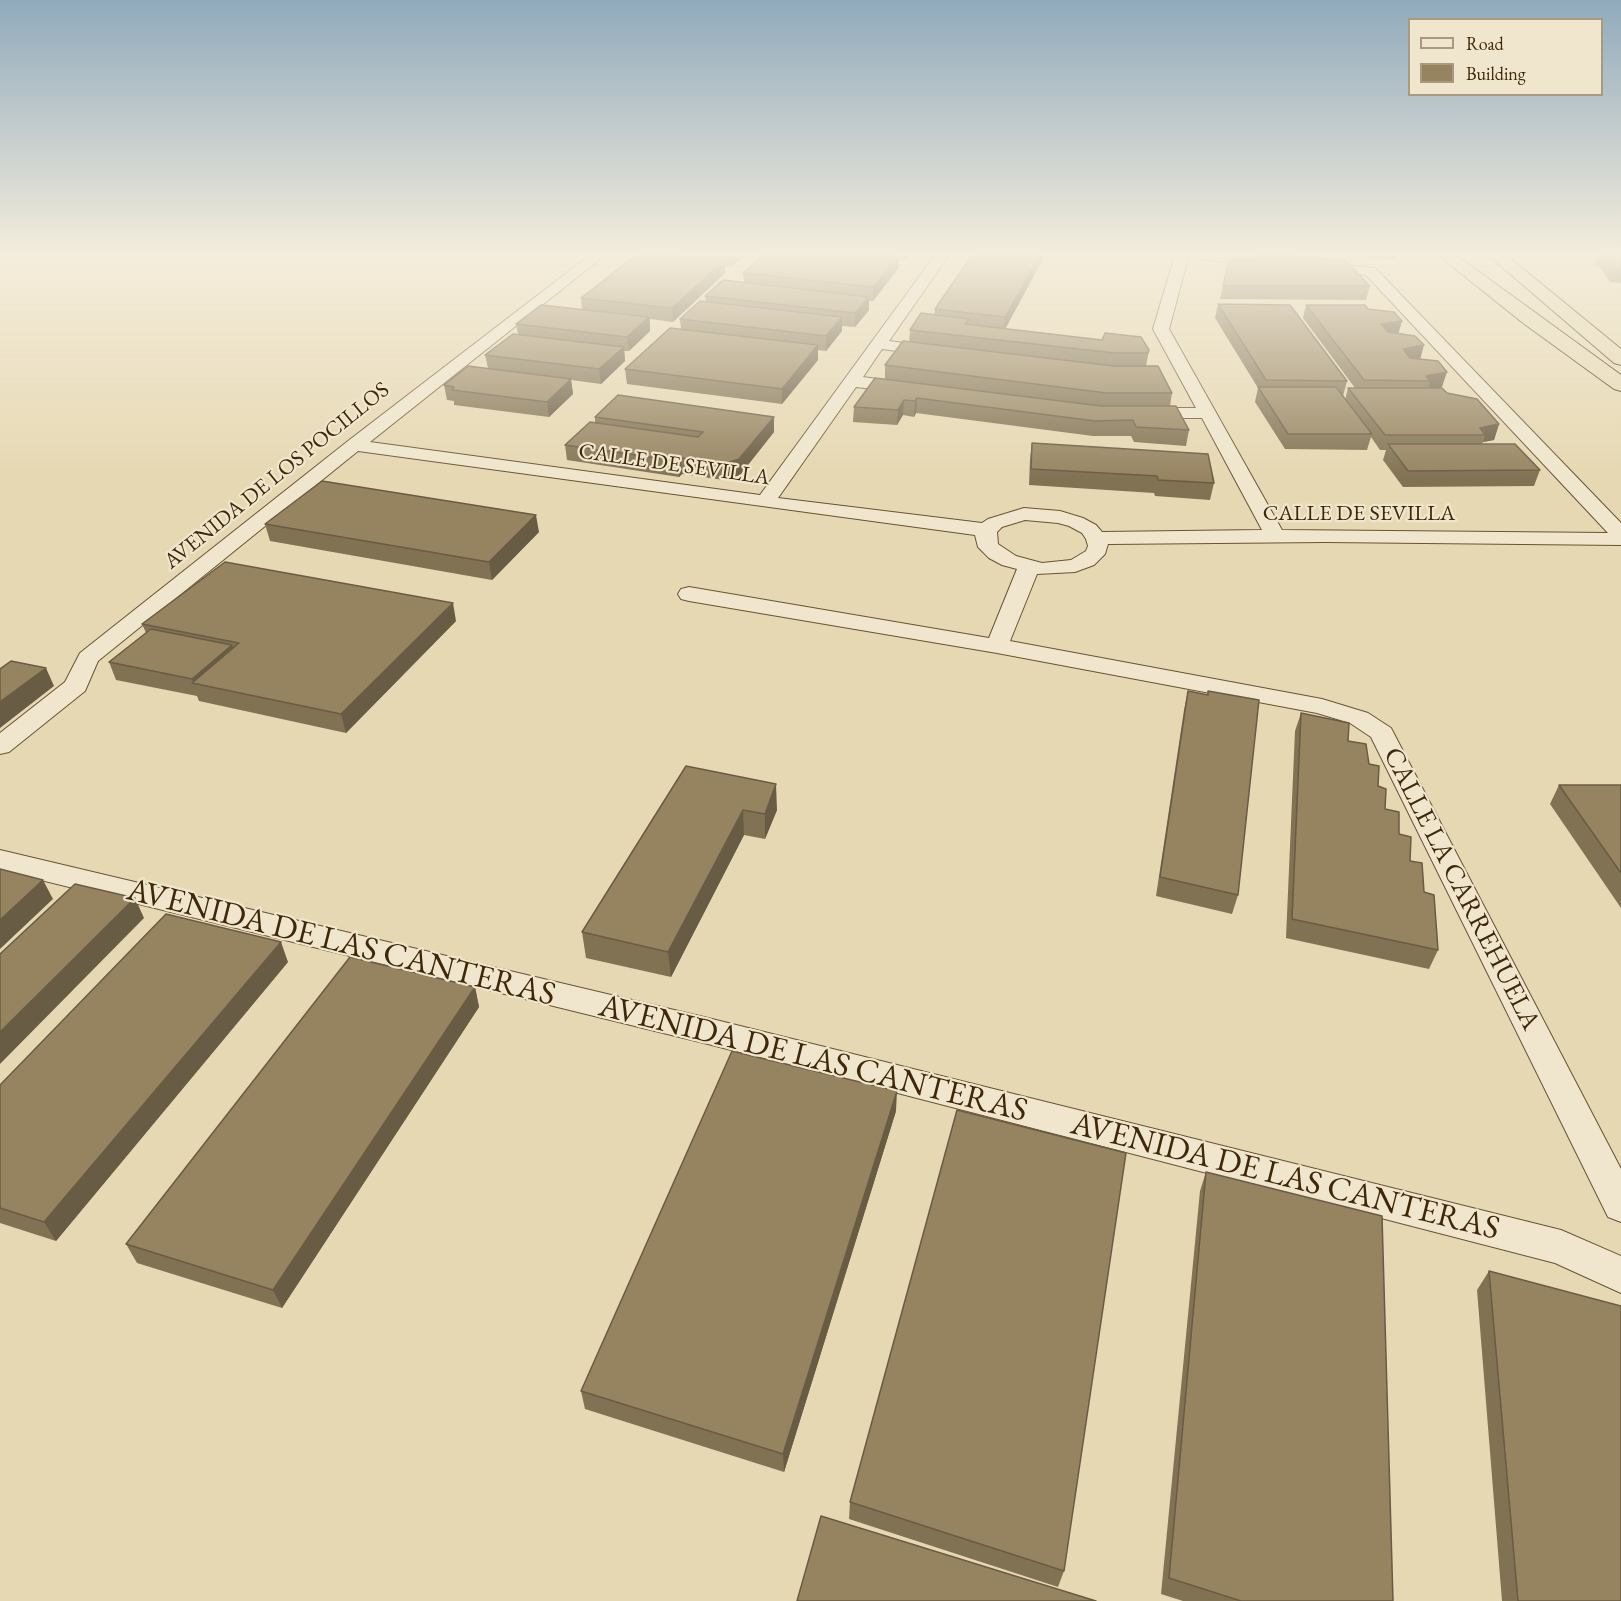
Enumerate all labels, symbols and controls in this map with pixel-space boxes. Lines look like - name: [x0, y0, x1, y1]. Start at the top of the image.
- legend: [1408, 18, 1603, 96]
- text: Road: [1466, 32, 1504, 55]
- text: Building: [1466, 62, 1526, 85]
- street label: AVENIDA DE LOS POCILLOS: [159, 377, 395, 575]
- street label: CALLE DE SEVILLA: [577, 439, 771, 491]
- street label: CALLE DE SEVILLA: [1263, 501, 1455, 527]
- street label: CALLE LA CARREHUELA: [1376, 742, 1546, 1036]
- street label: AVENIDA DE LAS CANTERAS: [123, 871, 559, 1015]
- street label: AVENIDA DE LAS CANTERAS: [595, 987, 1031, 1131]
- street label: AVENIDA DE LAS CANTERAS: [1067, 1105, 1503, 1249]

